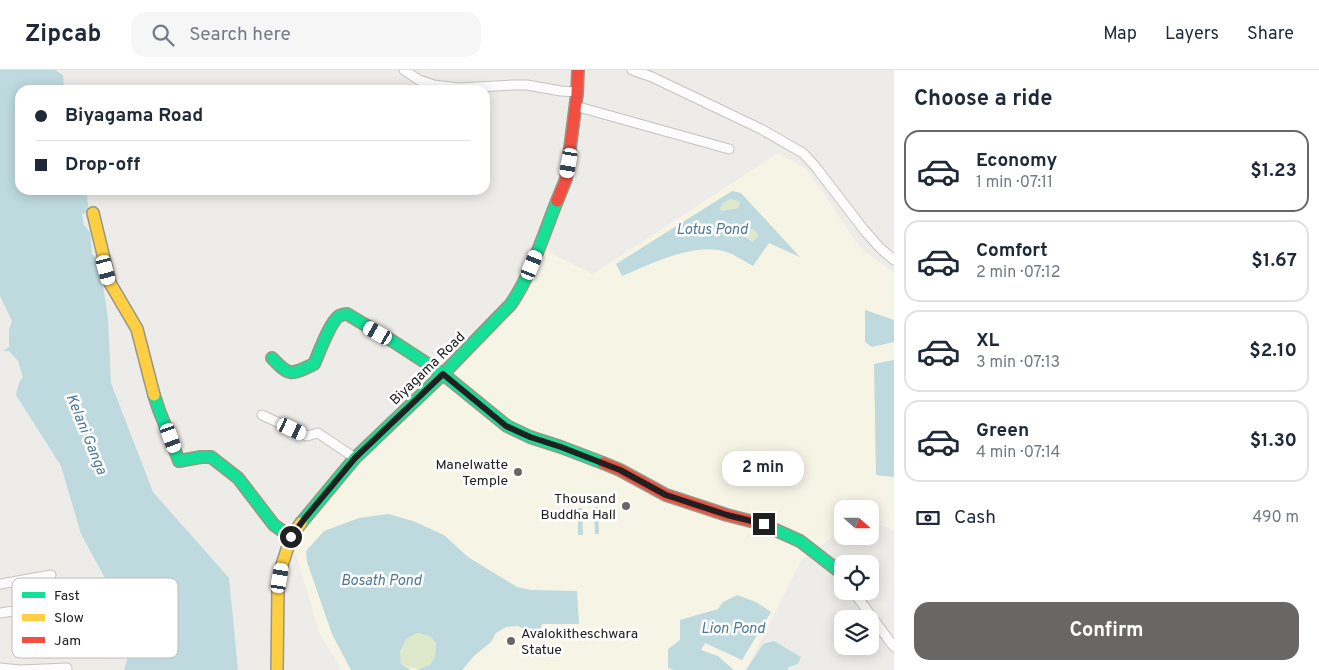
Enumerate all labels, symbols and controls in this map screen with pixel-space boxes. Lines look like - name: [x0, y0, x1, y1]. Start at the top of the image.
- search box: [131, 12, 481, 57]
- text: Zipcab: [25, 20, 101, 50]
- icon: search: [149, 21, 177, 49]
- text: Search here: [189, 23, 291, 47]
- text: Map: [1103, 23, 1137, 46]
- text: Layers: [1165, 23, 1219, 46]
- text: Share: [1247, 23, 1294, 46]
- text: Choose a ride: [914, 86, 1052, 113]
- text: Biyagama Road: [65, 104, 203, 128]
- car: [559, 147, 578, 179]
- icon: car: [916, 149, 961, 194]
- text: Economy: [976, 149, 1057, 173]
- text: Drop-off: [65, 153, 140, 177]
- text: $1.23: [1250, 159, 1297, 183]
- text: 1 min · 07:11: [976, 173, 1053, 193]
- water label: Lotus Pond: [676, 221, 749, 240]
- icon: car: [916, 239, 961, 284]
- text: Comfort: [976, 239, 1048, 263]
- car: [519, 248, 544, 282]
- text: $1.67: [1251, 249, 1297, 273]
- car: [94, 254, 117, 286]
- text: 2 min · 07:12: [976, 263, 1061, 283]
- car: [361, 319, 394, 347]
- street label: Biyagama Road: [387, 329, 469, 409]
- icon: car: [916, 329, 961, 374]
- text: XL: [976, 329, 999, 353]
- text: $2.10: [1249, 339, 1297, 363]
- text: 3 min · 07:13: [976, 353, 1060, 373]
- water label: Kelani Ganga: [61, 391, 111, 478]
- car: [275, 416, 308, 442]
- icon: car: [916, 419, 961, 464]
- text: Green: [976, 419, 1029, 443]
- car: [158, 421, 183, 455]
- text: $1.30: [1250, 429, 1297, 453]
- text: 4 min · 07:14: [976, 443, 1061, 463]
- callout: 2 min: [723, 452, 805, 486]
- place label: Manelwatte Temple: [436, 457, 508, 490]
- text: 2 min: [742, 458, 784, 478]
- marker: Manelwatte Temple: [512, 466, 524, 478]
- place label: Thousand Buddha Hall: [541, 491, 616, 524]
- marker: Thousand Buddha Hall: [620, 500, 632, 512]
- north arrow: [834, 500, 879, 545]
- map controls: [834, 500, 879, 655]
- icon: cash: [914, 504, 942, 532]
- text: Cash: [954, 506, 996, 530]
- text: 490 m: [1252, 508, 1299, 528]
- route end: [753, 513, 775, 535]
- route start: [280, 526, 302, 548]
- button: locate: [834, 555, 879, 600]
- car: [270, 562, 289, 594]
- water label: Bosath Pond: [341, 572, 422, 591]
- legend: [12, 578, 178, 658]
- text: Fast: [54, 588, 80, 605]
- button: Confirm: [914, 602, 1299, 660]
- text: Slow: [54, 610, 84, 627]
- button: layers: [834, 610, 879, 655]
- water label: Lion Pond: [701, 620, 766, 639]
- place label: Avalokitheschwara Statue: [521, 626, 638, 659]
- text: Jam: [54, 633, 81, 650]
- marker: Avalokitheschwara Statue: [505, 635, 517, 647]

